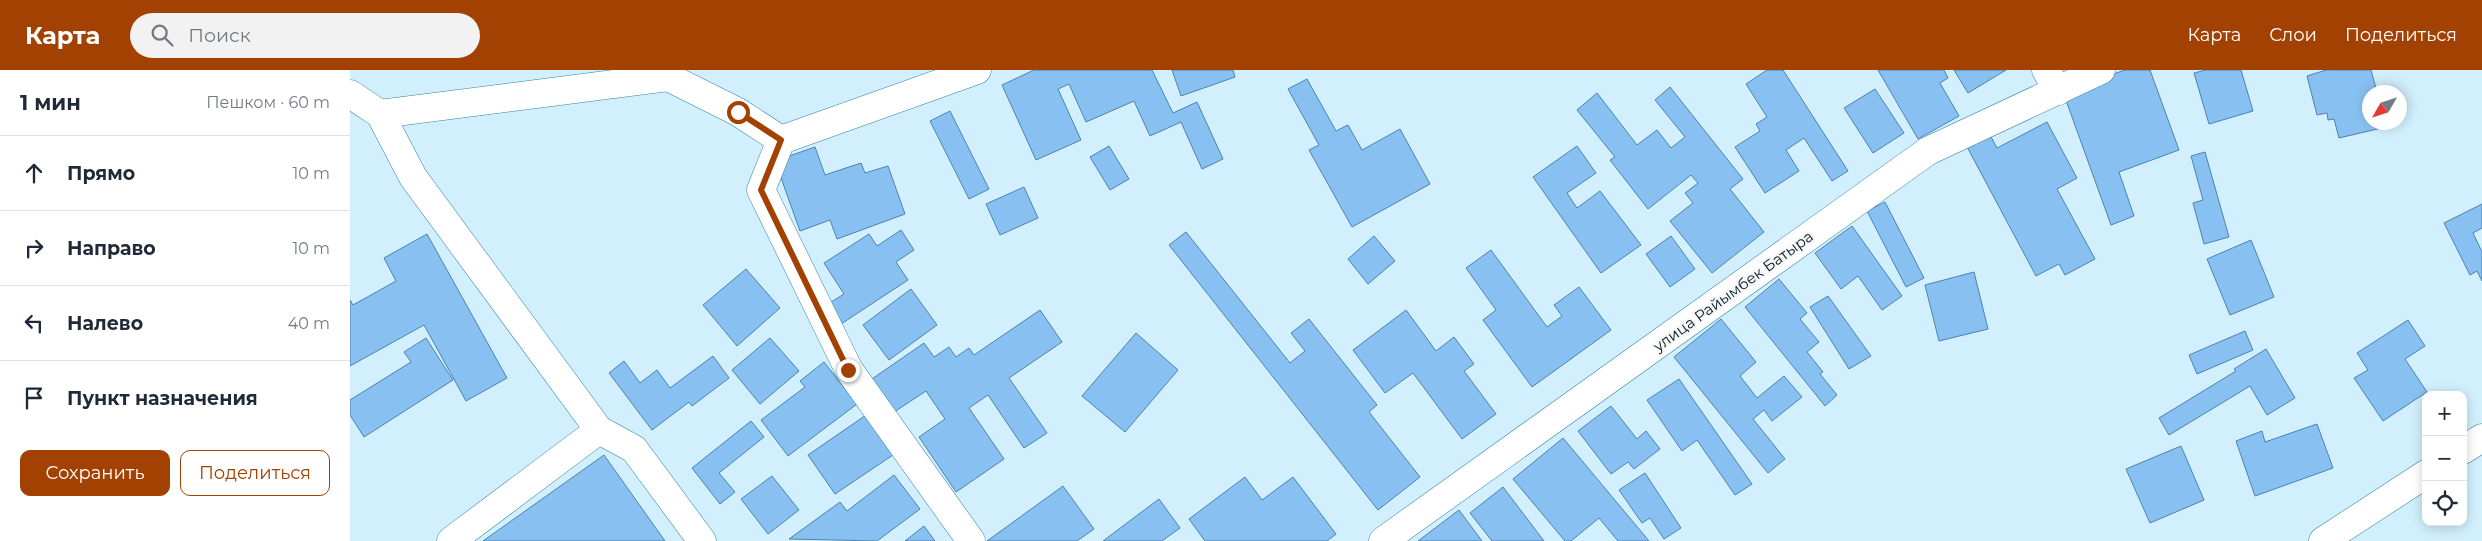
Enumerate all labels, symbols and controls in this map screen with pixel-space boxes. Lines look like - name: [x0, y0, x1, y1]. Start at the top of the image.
- search box: [130, 13, 480, 58]
- text: Карта: [25, 21, 100, 50]
- icon: search: [148, 21, 176, 49]
- text: Поиск: [188, 24, 251, 47]
- text: Карта: [2187, 24, 2241, 46]
- text: Слои: [2269, 24, 2317, 46]
- text: Поделиться: [2345, 24, 2457, 46]
- north arrow: [2362, 85, 2407, 130]
- text: 1 мин: [20, 90, 81, 115]
- text: Пешком · 60 m: [206, 93, 330, 112]
- route start: [727, 101, 750, 124]
- icon: ahead: [20, 159, 48, 187]
- text: Прямо: [67, 162, 135, 185]
- text: 10 m: [292, 164, 330, 183]
- street label: улица Райымбек Батыра: [1648, 227, 1817, 356]
- icon: right: [20, 234, 48, 262]
- text: Направо: [67, 237, 156, 260]
- text: 10 m: [292, 239, 330, 258]
- icon: left: [20, 309, 48, 337]
- text: Налево: [67, 312, 143, 335]
- text: 40 m: [288, 314, 330, 333]
- route end: [837, 359, 860, 382]
- icon: arrive: [20, 384, 48, 412]
- text: Пункт назначения: [67, 387, 258, 410]
- map controls: [2422, 391, 2467, 526]
- button: +: [2422, 391, 2467, 436]
- button: −: [2422, 436, 2467, 481]
- button: Сохранить: [20, 450, 170, 496]
- button: Поделиться: [180, 450, 330, 496]
- button: locate: [2422, 481, 2467, 526]

